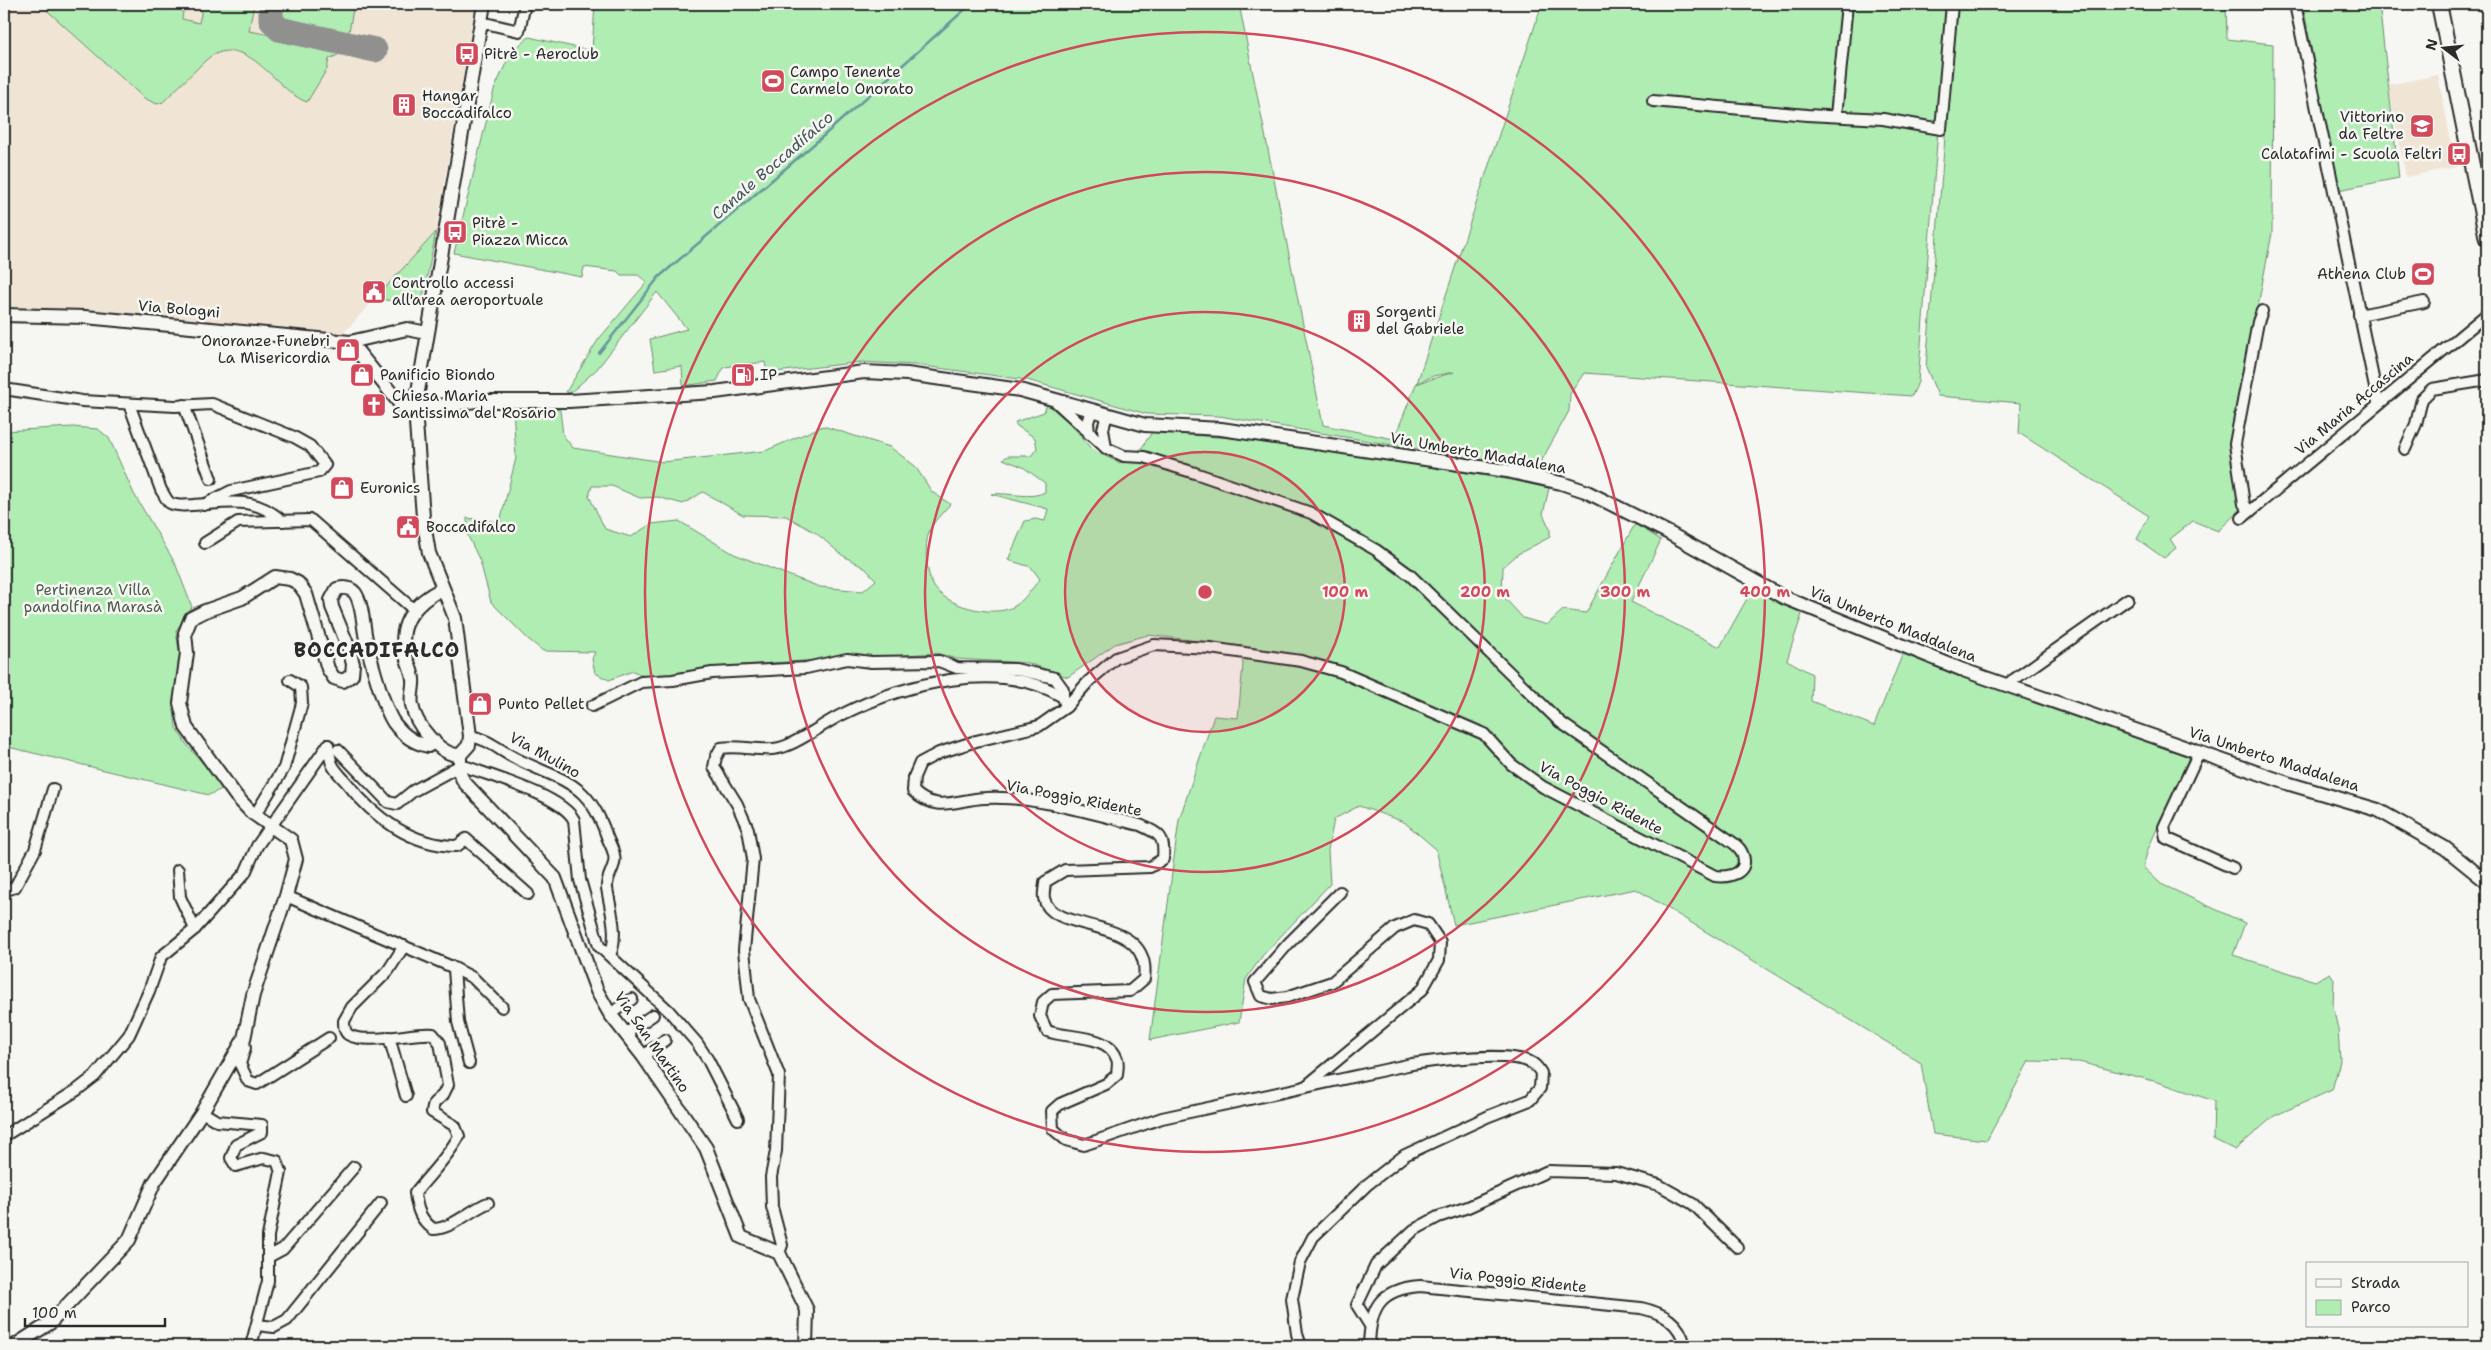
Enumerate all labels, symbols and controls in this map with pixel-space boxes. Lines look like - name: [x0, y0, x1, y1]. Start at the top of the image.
- north arrow: [2418, 22, 2468, 72]
- text: N: [2421, 37, 2442, 52]
- bus stop icon: Pitrè - Aeroclub: [454, 41, 480, 67]
- place label: Pitrè - Aeroclub: [484, 44, 599, 64]
- place label: Campo Tenente Carmelo Onorato: [790, 62, 914, 99]
- sports icon: Campo Tenente Carmelo Onorato: [760, 68, 786, 94]
- place label: Hangar Boccadifalco: [422, 86, 512, 123]
- building icon: Hangar Boccadifalco: [391, 92, 417, 118]
- water label: Canale Boccadifalco: [707, 106, 838, 224]
- place label: Vittorino da Feltre: [2339, 107, 2404, 144]
- school or university icon: Vittorino da Feltre: [2409, 113, 2435, 139]
- bus stop icon: Calatafimi - Scuola Feltri: [2446, 141, 2472, 167]
- place label: Calatafimi - Scuola Feltri: [2261, 144, 2442, 164]
- place label: Pitrè - Piazza Micca: [472, 213, 568, 250]
- bus stop icon: Pitrè - Piazza Micca: [442, 219, 468, 245]
- sports icon: Athena Club: [2410, 261, 2436, 287]
- place label: Athena Club: [2317, 264, 2406, 284]
- place label: Controllo accessi all'area aeroportuale: [392, 273, 544, 310]
- public building icon: Controllo accessi all'area aeroportuale: [361, 279, 387, 305]
- street label: Via Bologni: [137, 295, 221, 323]
- place label: Sorgenti del Gabriele: [1376, 302, 1465, 339]
- building icon: Sorgenti del Gabriele: [1346, 308, 1372, 334]
- place label: Onoranze Funebri La Misericordia: [201, 331, 331, 368]
- shop icon: Onoranze Funebri La Misericordia: [335, 337, 361, 363]
- street label: Via Maria Accascina: [2291, 348, 2418, 459]
- shop icon: Panificio Biondo: [349, 362, 375, 388]
- fuel station icon: IP: [730, 362, 756, 388]
- place label: Panificio Biondo: [380, 365, 495, 385]
- place label: IP: [760, 365, 777, 385]
- place label: Chiesa Maria Santissima del Rosario: [392, 386, 556, 423]
- church icon: Chiesa Maria Santissima del Rosario: [361, 392, 387, 418]
- street label: Via Umberto Maddalena: [1388, 428, 1568, 478]
- shop icon: Euronics: [329, 475, 355, 501]
- place label: Euronics: [360, 478, 421, 498]
- public building icon: Boccadifalco: [395, 514, 421, 540]
- place label: Boccadifalco: [426, 517, 516, 537]
- park label: Pertinenza Villa pandolfina Marasà: [24, 580, 163, 617]
- street label: Via Umberto Maddalena: [1807, 581, 1980, 667]
- text: 100 m: [1322, 582, 1368, 602]
- text: 200 m: [1460, 582, 1510, 602]
- text: 300 m: [1600, 582, 1650, 602]
- text: 400 m: [1740, 582, 1790, 602]
- centre of rings: [1196, 583, 1214, 601]
- district label: BOCCADIFALCO: [294, 637, 460, 663]
- shop icon: Punto Pellet: [467, 691, 493, 717]
- place label: Punto Pellet: [498, 694, 585, 714]
- street label: Via Umberto Maddalena: [2186, 722, 2363, 796]
- street label: Via Mulino: [506, 727, 584, 783]
- street label: Via Poggio Ridente: [1535, 757, 1667, 839]
- street label: Via Poggio Ridente: [1004, 775, 1144, 821]
- street label: Via San Martino: [610, 988, 694, 1096]
- legend: [2306, 1262, 2468, 1328]
- street label: Via Poggio Ridente: [1448, 1263, 1588, 1297]
- text: Strada: [2351, 1273, 2400, 1293]
- scale bar: [25, 1295, 165, 1327]
- text: Parco: [2351, 1297, 2391, 1317]
- text: 100 m: [32, 1303, 77, 1323]

